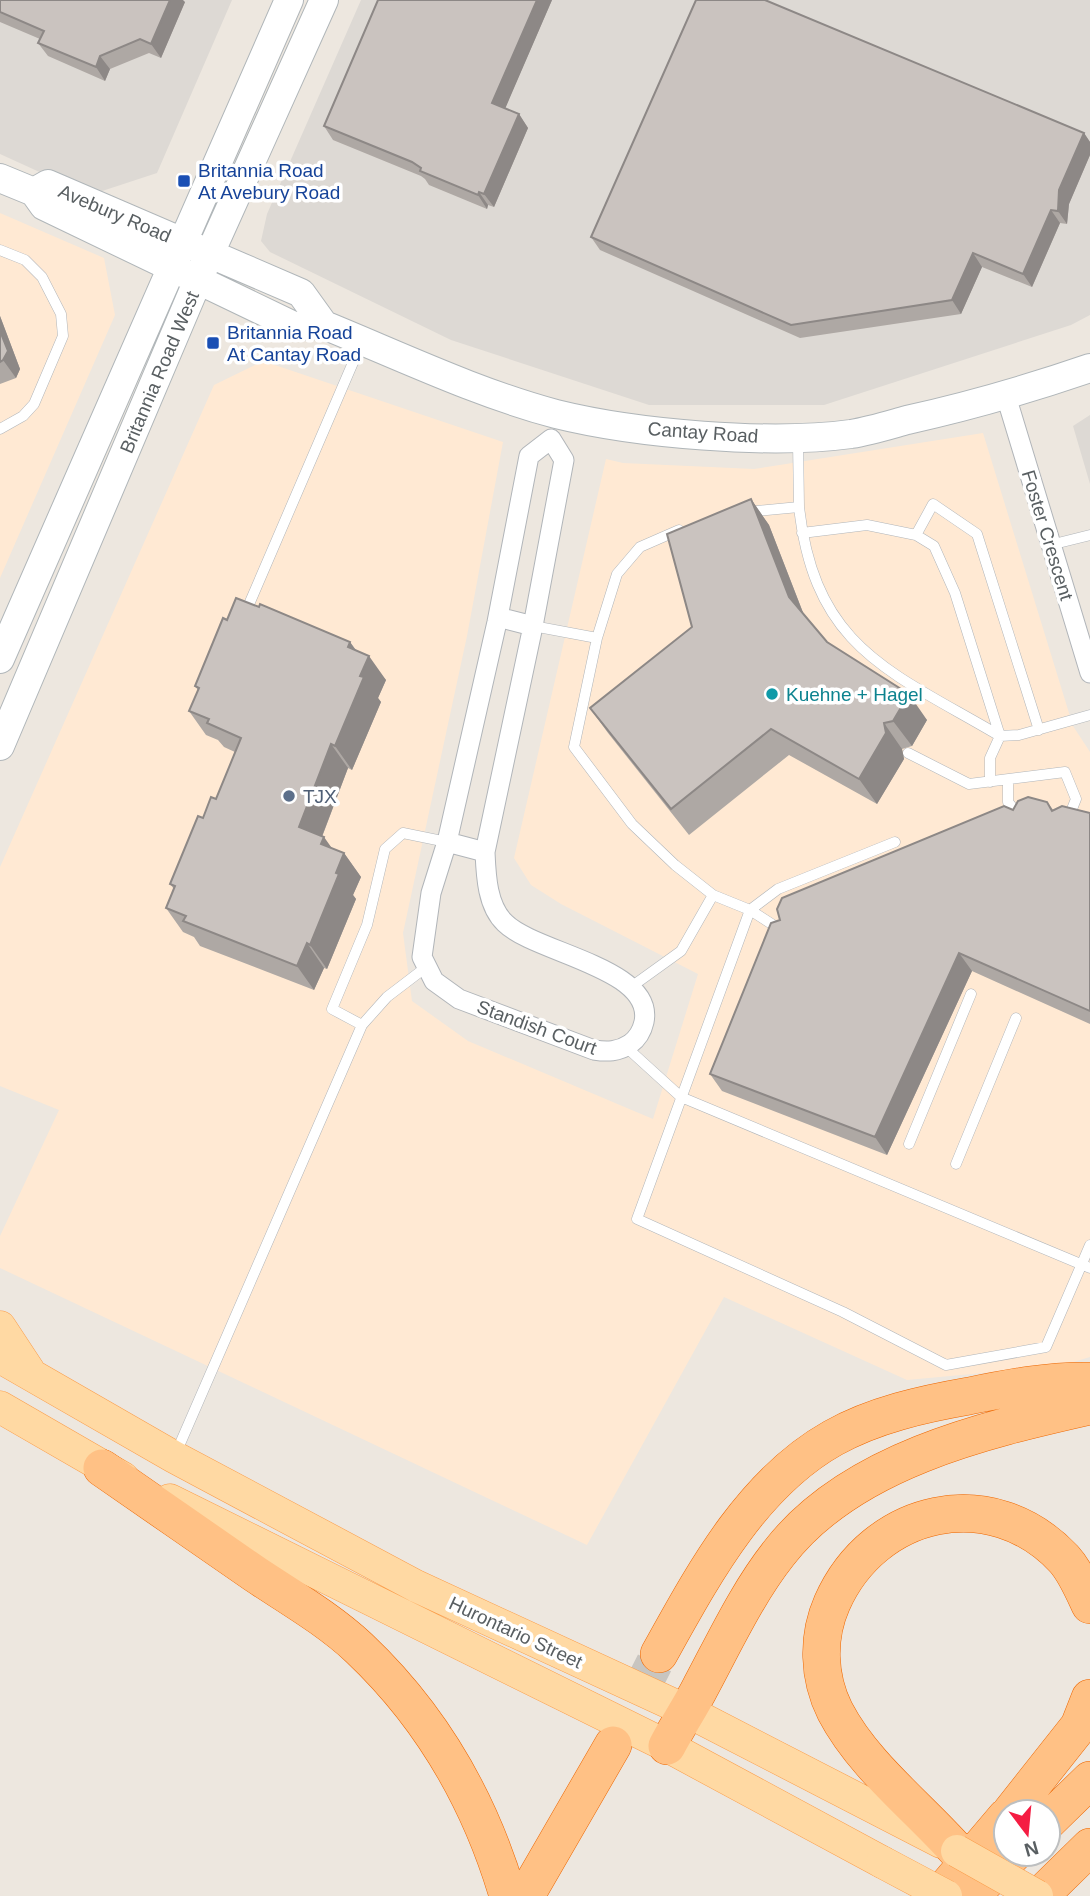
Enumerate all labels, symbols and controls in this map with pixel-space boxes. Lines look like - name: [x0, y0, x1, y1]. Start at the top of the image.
- place label: Britannia Road At Avebury Road: [198, 160, 340, 203]
- marker: Britannia Road At Avebury Road: [176, 173, 192, 189]
- street label: Avebury Road: [55, 180, 174, 247]
- street label: Britannia Road West: [116, 287, 203, 456]
- place label: Britannia Road At Cantay Road: [227, 322, 361, 365]
- marker: Britannia Road At Cantay Road: [205, 335, 221, 351]
- street label: Cantay Road: [647, 418, 759, 447]
- street label: Foster Crescent: [1018, 467, 1078, 604]
- place label: Kuehne + Hagel: [786, 684, 923, 705]
- marker: Kuehne + Hagel: [764, 686, 780, 702]
- place label: TJX: [303, 786, 337, 807]
- marker: TJX: [281, 788, 297, 804]
- street label: Standish Court: [474, 996, 600, 1059]
- street label: Hurontario Street: [446, 1592, 586, 1673]
- north arrow: [992, 1798, 1062, 1868]
- text: N: [1022, 1837, 1041, 1861]

